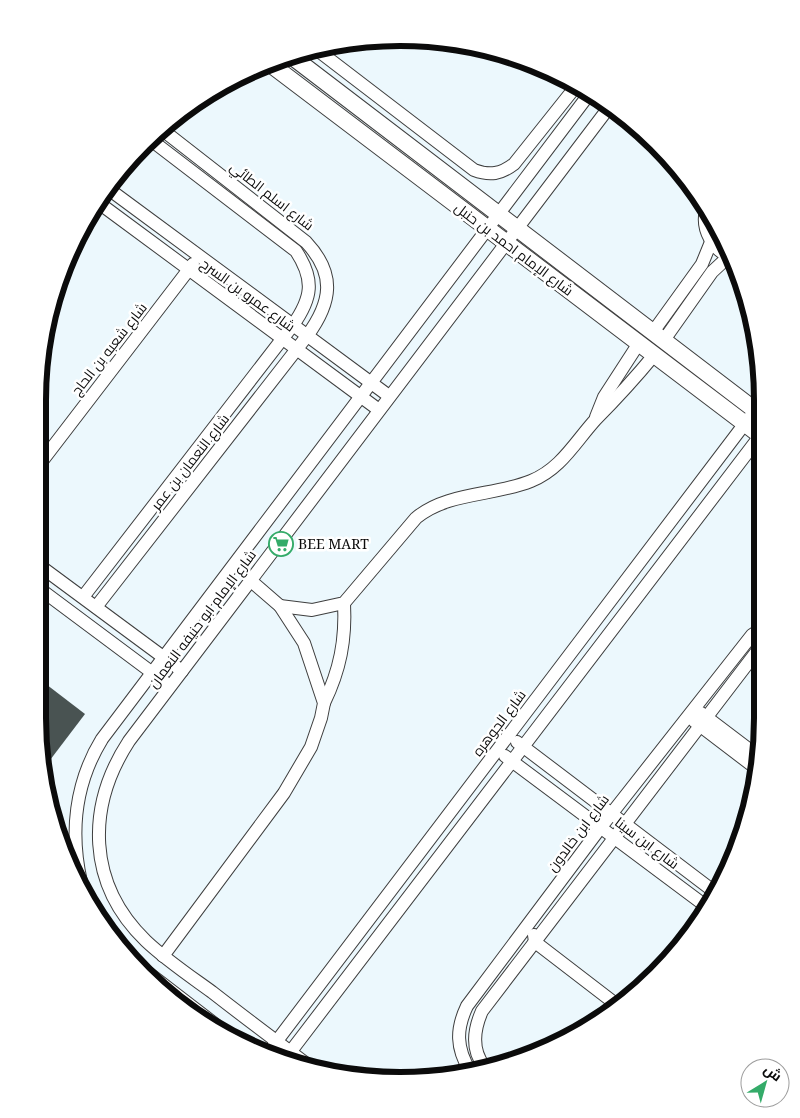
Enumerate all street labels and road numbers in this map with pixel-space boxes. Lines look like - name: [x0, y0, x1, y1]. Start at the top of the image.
- street label: شارع اسلم الطائي: [225, 157, 318, 237]
- street label: شارع الإمام احمد بن حنبل: [450, 198, 578, 300]
- street label: شارع عمرو بن السرح: [197, 254, 300, 335]
- street label: شارع شعبه بن الحاج: [66, 298, 151, 399]
- street label: شارع النعمان بن عمر: [145, 410, 233, 514]
- street label: شارع الإمام ابو حنيفه النعمان: [143, 546, 261, 692]
- street label: شارع الجوهره: [467, 686, 530, 760]
- street label: شارع ابن خالدون: [542, 790, 613, 875]
- street label: شارع ابن سينا: [611, 812, 683, 873]

